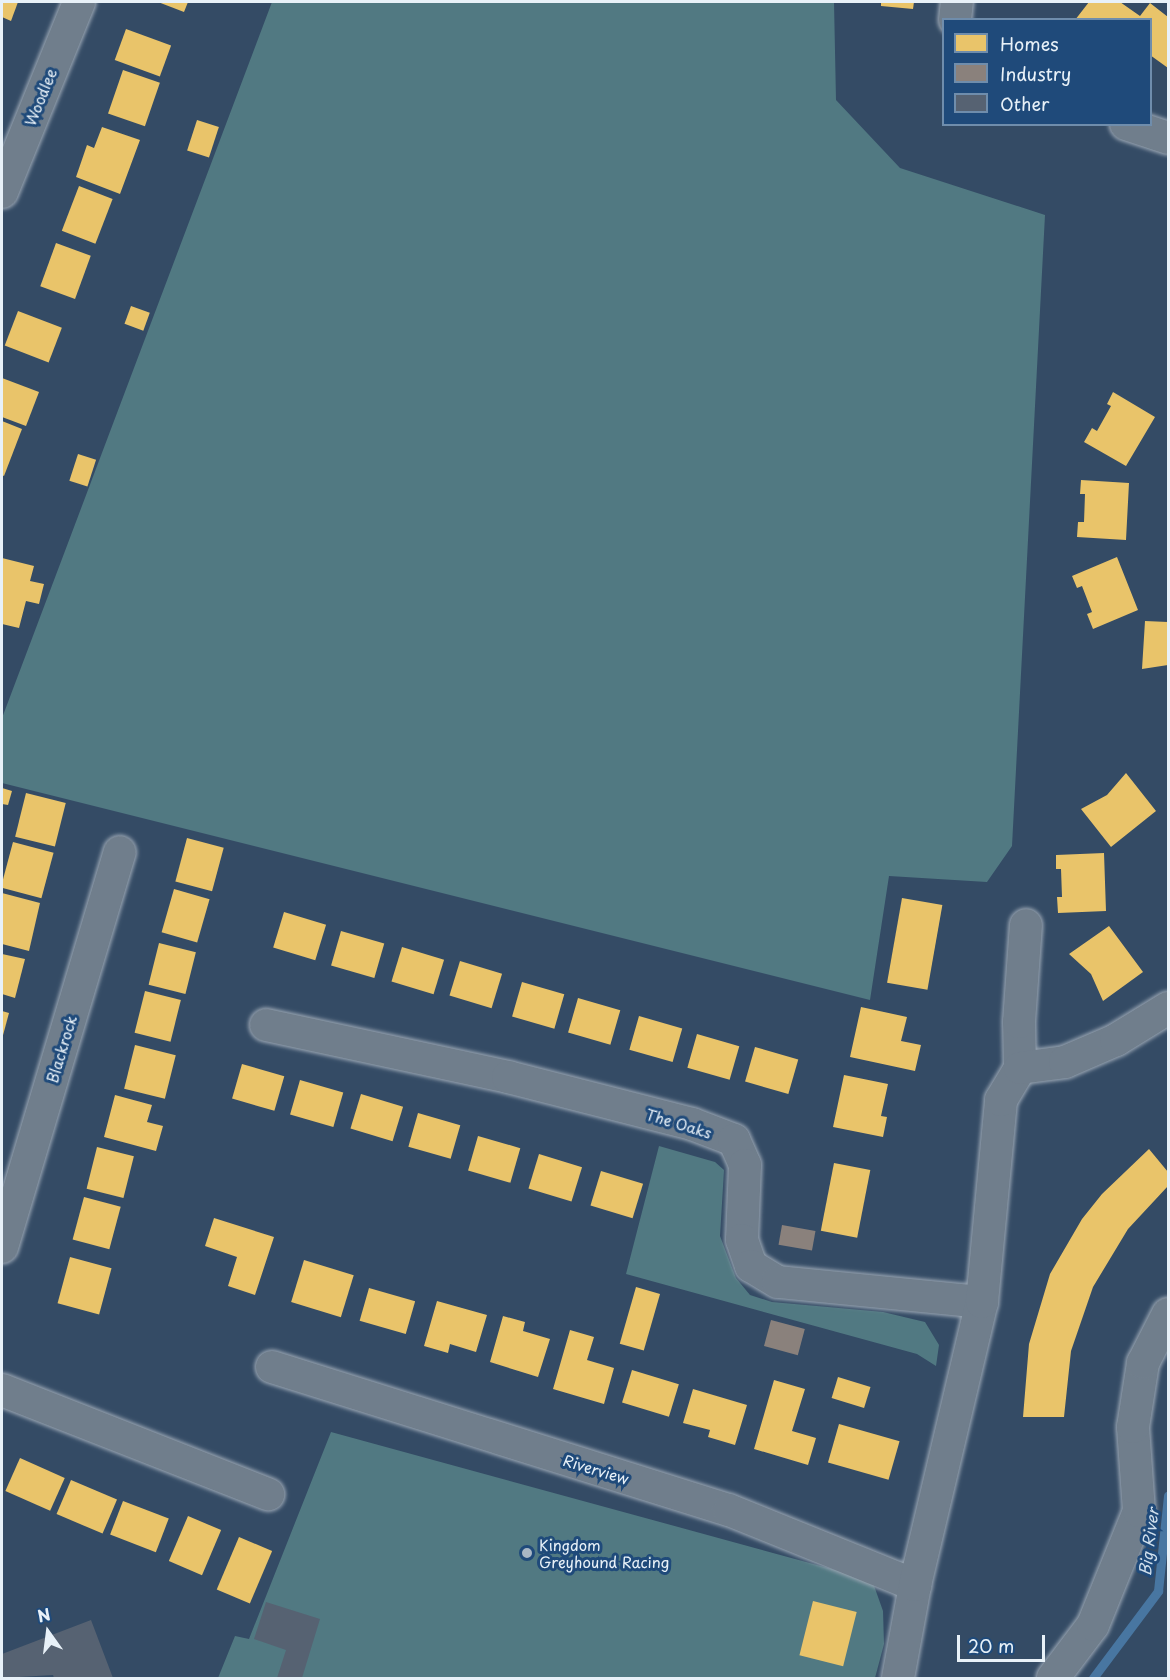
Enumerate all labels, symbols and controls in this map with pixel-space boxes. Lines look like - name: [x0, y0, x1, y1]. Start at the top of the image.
- legend: [942, 18, 1152, 126]
- text: Homes: [1000, 30, 1058, 57]
- text: Industry: [1000, 60, 1071, 87]
- street label: Woodlee: [20, 66, 60, 128]
- text: Other: [1000, 90, 1049, 117]
- street label: Blackrock: [42, 1013, 80, 1085]
- street label: The Oaks: [644, 1104, 714, 1142]
- street label: Riverview: [561, 1451, 631, 1487]
- water label: Big River: [1134, 1507, 1162, 1577]
- place label: Kingdom Greyhound Racing: [539, 1535, 670, 1570]
- marker: Kingdom Greyhound Racing: [520, 1546, 534, 1560]
- text: N: [35, 1601, 53, 1628]
- north arrow: [18, 1602, 78, 1662]
- scale bar: [960, 1623, 1048, 1661]
- text: 20 m: [968, 1632, 1014, 1659]

